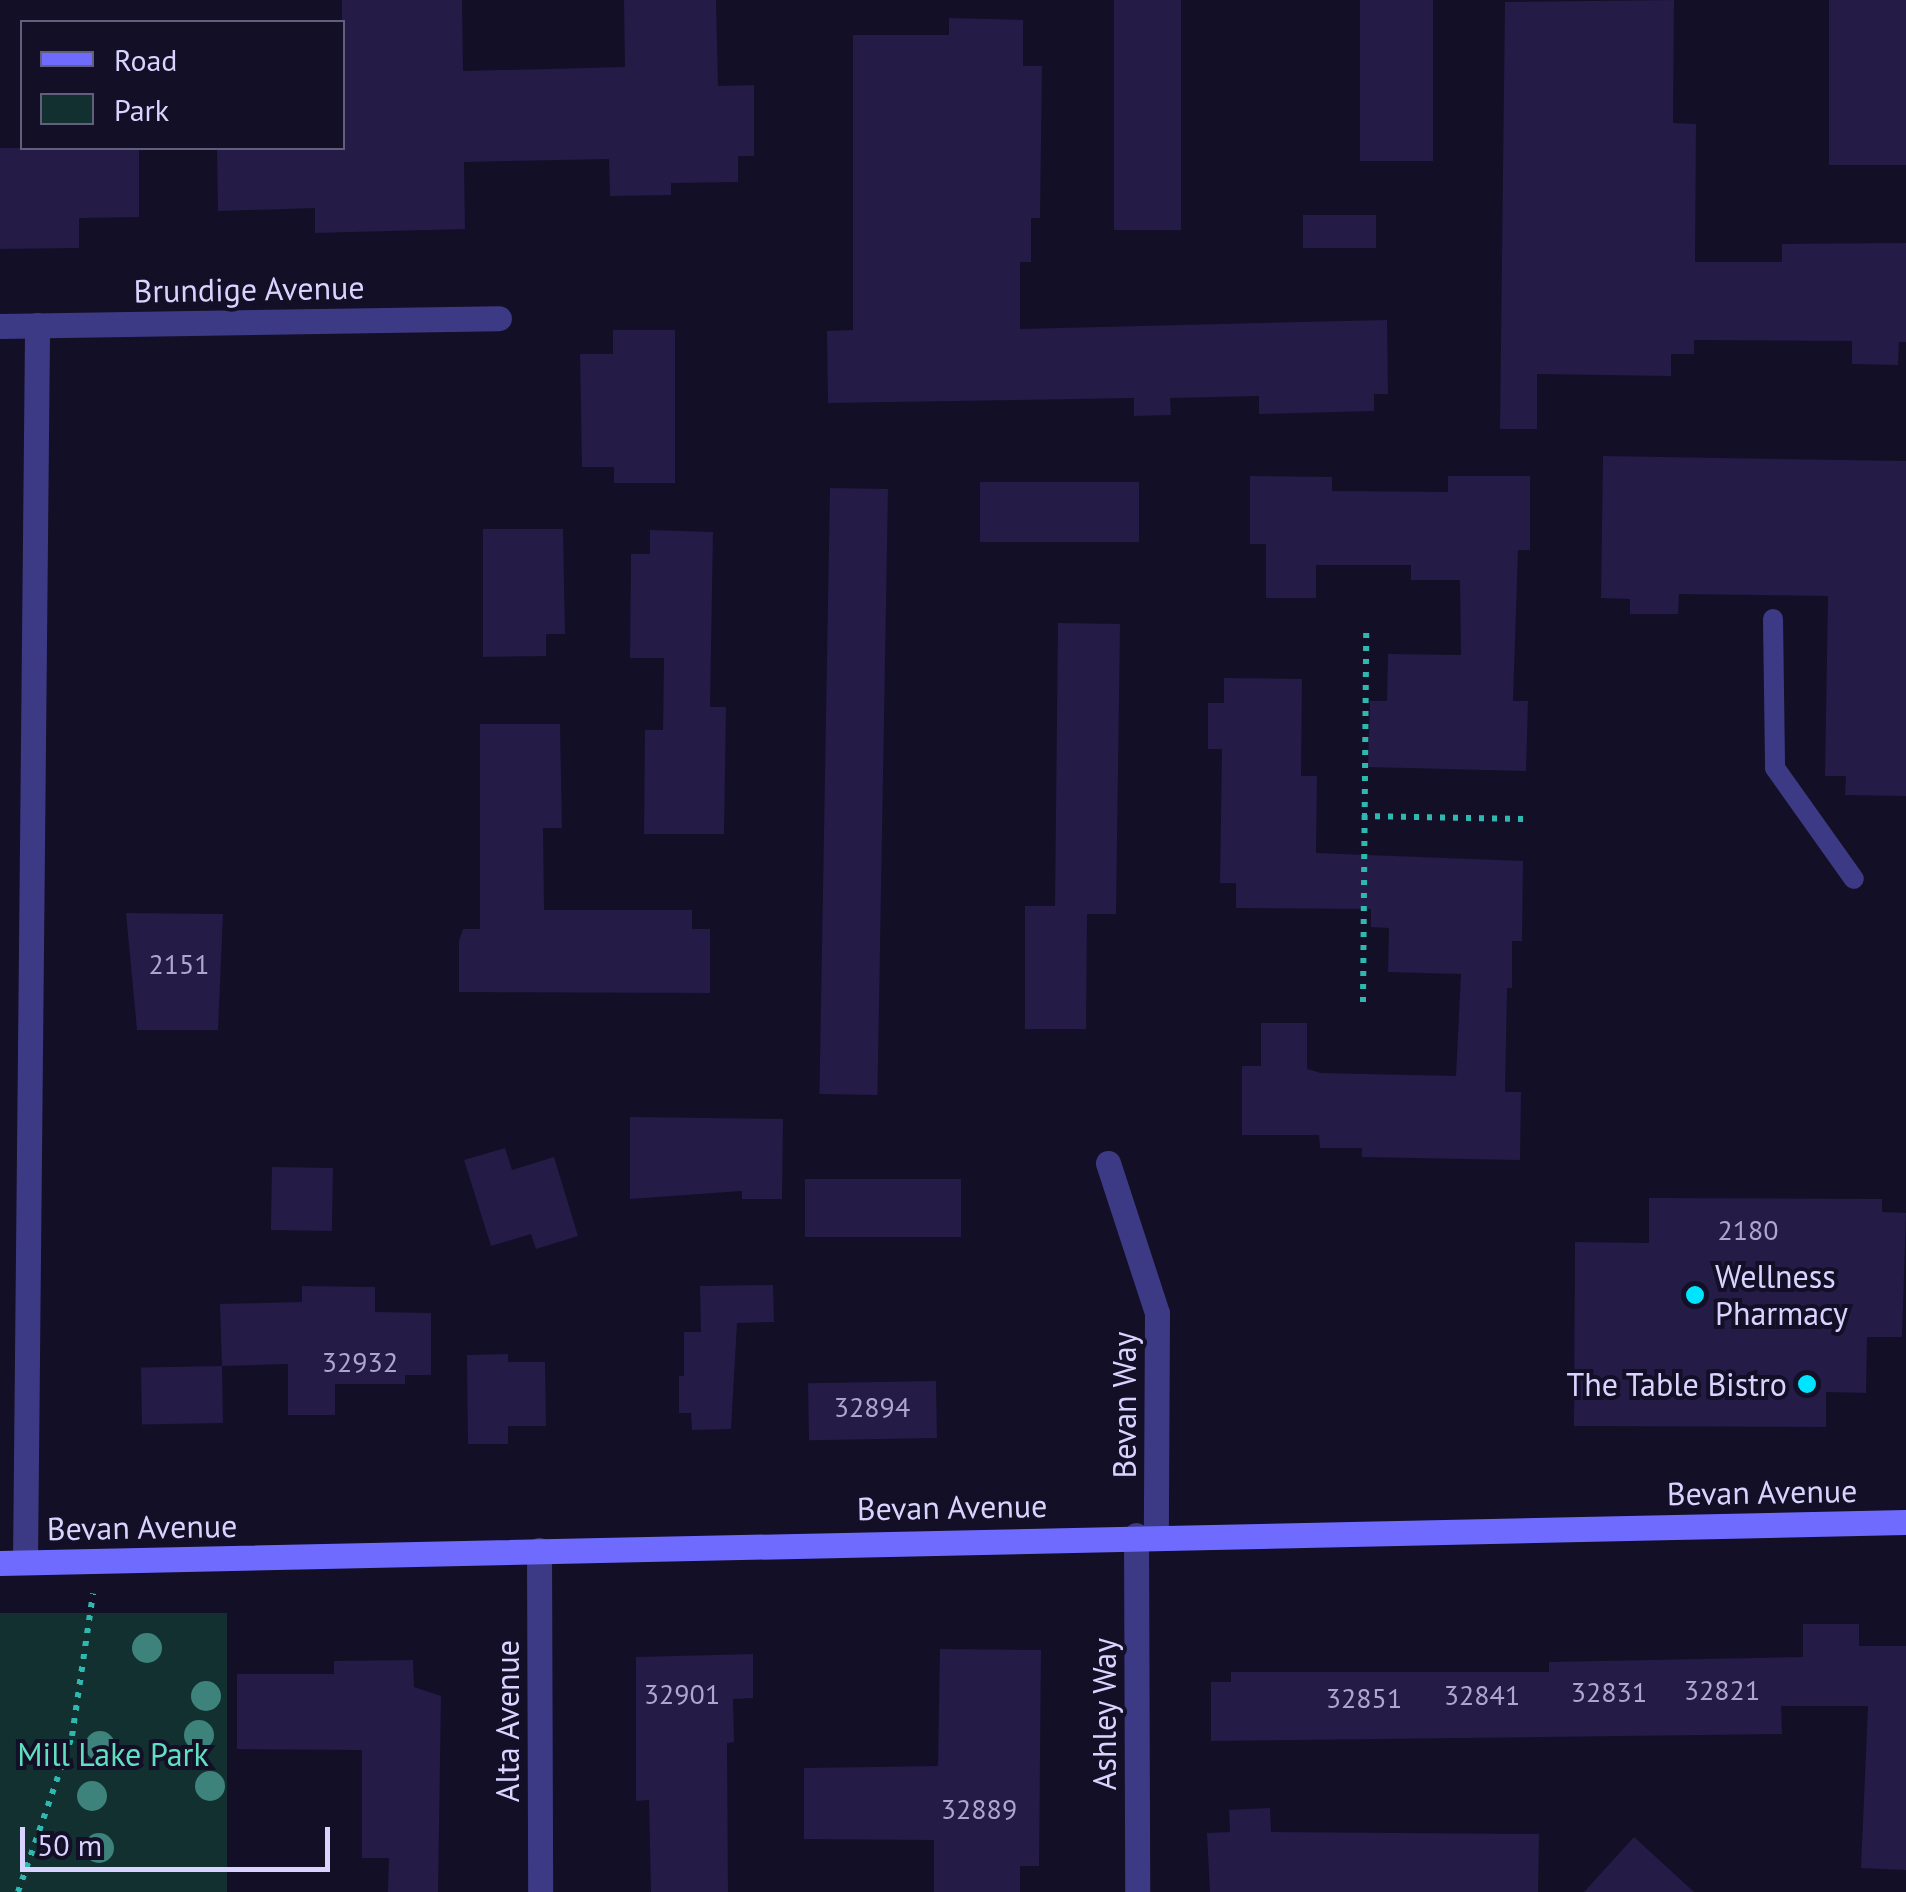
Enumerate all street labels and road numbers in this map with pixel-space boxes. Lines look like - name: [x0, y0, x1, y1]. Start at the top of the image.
- street label: Brundige Avenue: [133, 268, 365, 310]
- street label: Bevan Way: [1105, 1331, 1143, 1479]
- street label: Bevan Avenue: [1666, 1471, 1858, 1513]
- street label: Bevan Avenue: [856, 1486, 1048, 1528]
- street label: Bevan Avenue: [46, 1506, 238, 1548]
- street label: Ashley Way: [1085, 1637, 1123, 1791]
- street label: Alta Avenue: [488, 1639, 526, 1803]

